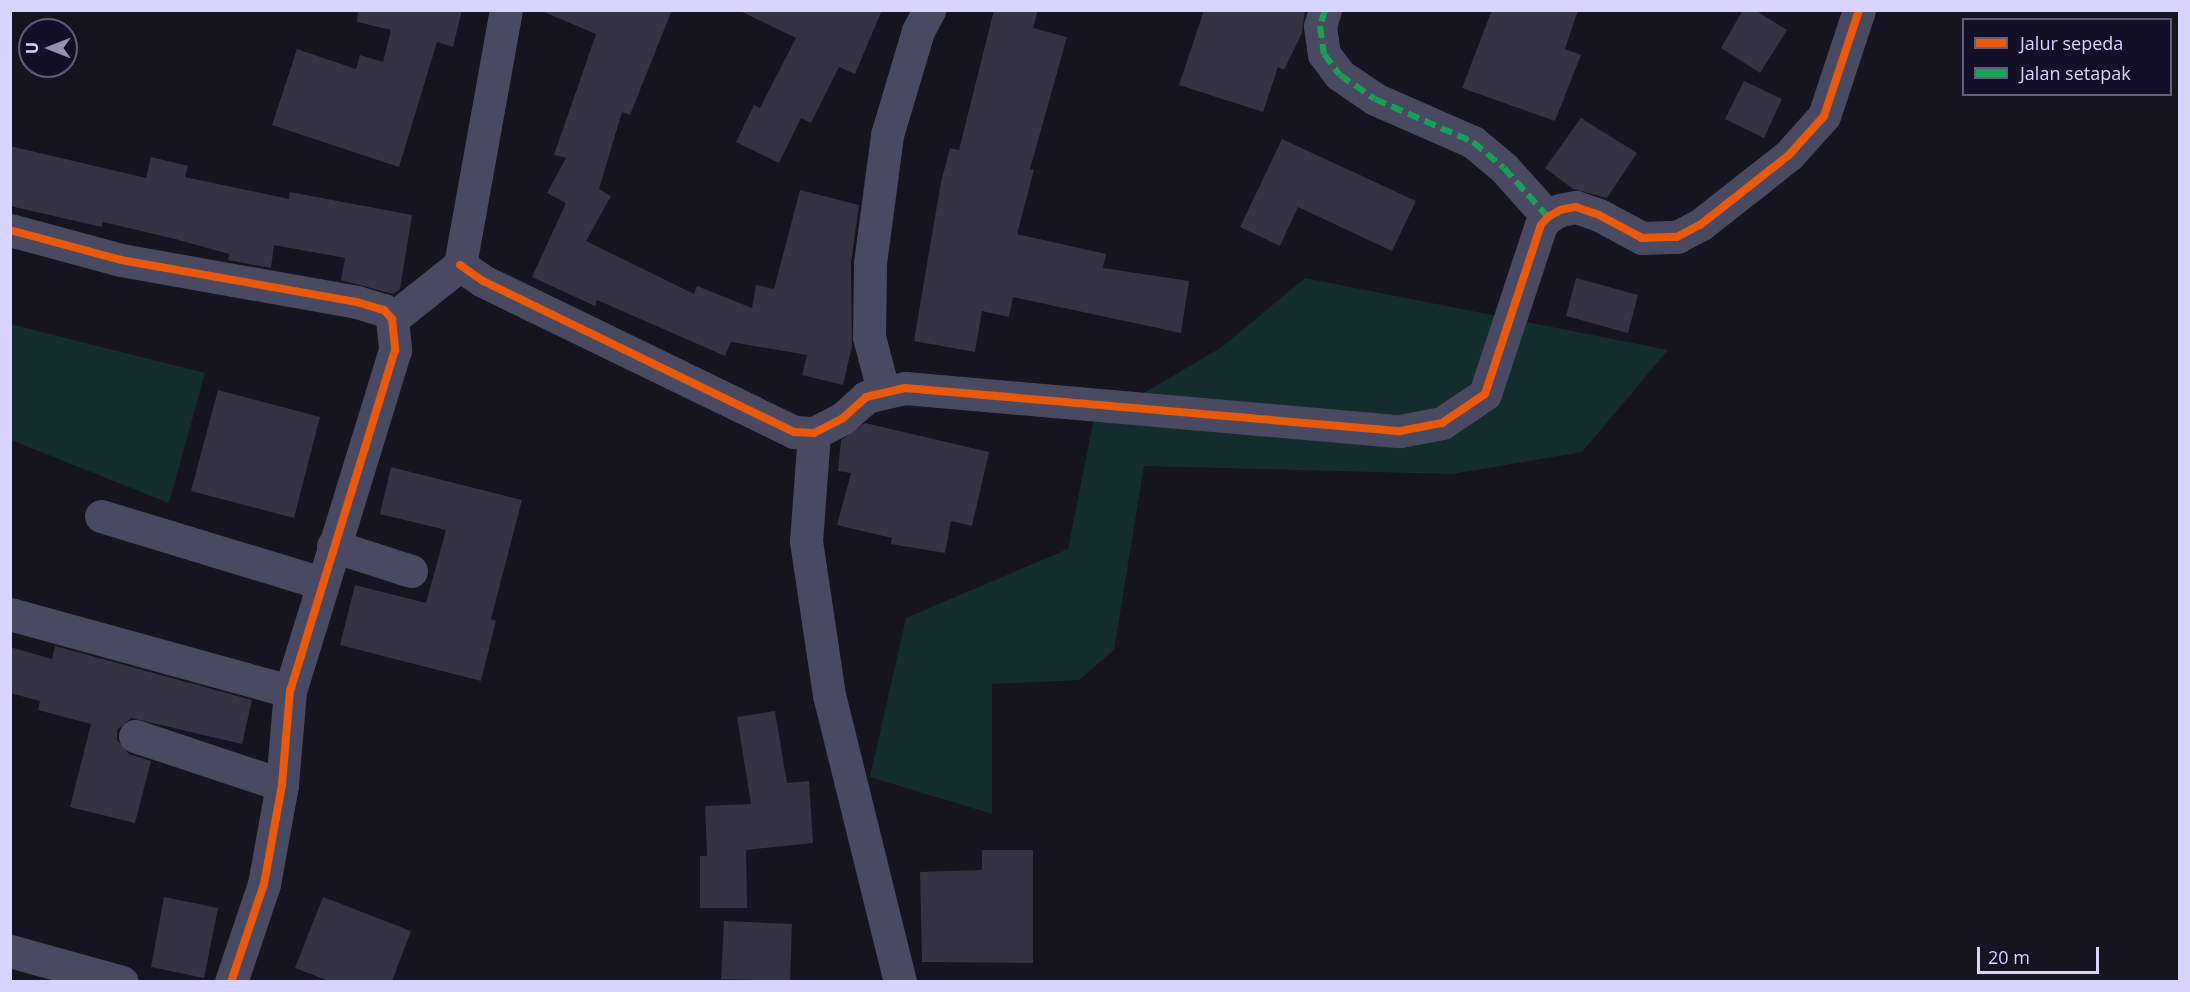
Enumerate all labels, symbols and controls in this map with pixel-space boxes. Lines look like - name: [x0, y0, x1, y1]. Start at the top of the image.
- north arrow: [18, 18, 78, 78]
- legend: [1962, 18, 2172, 96]
- text: Jalur sepeda: [2020, 31, 2123, 55]
- text: U: [21, 42, 43, 54]
- text: Jalan setapak: [2020, 61, 2131, 85]
- scale bar: [1980, 935, 2102, 973]
- text: 20 m: [1988, 945, 2030, 969]

